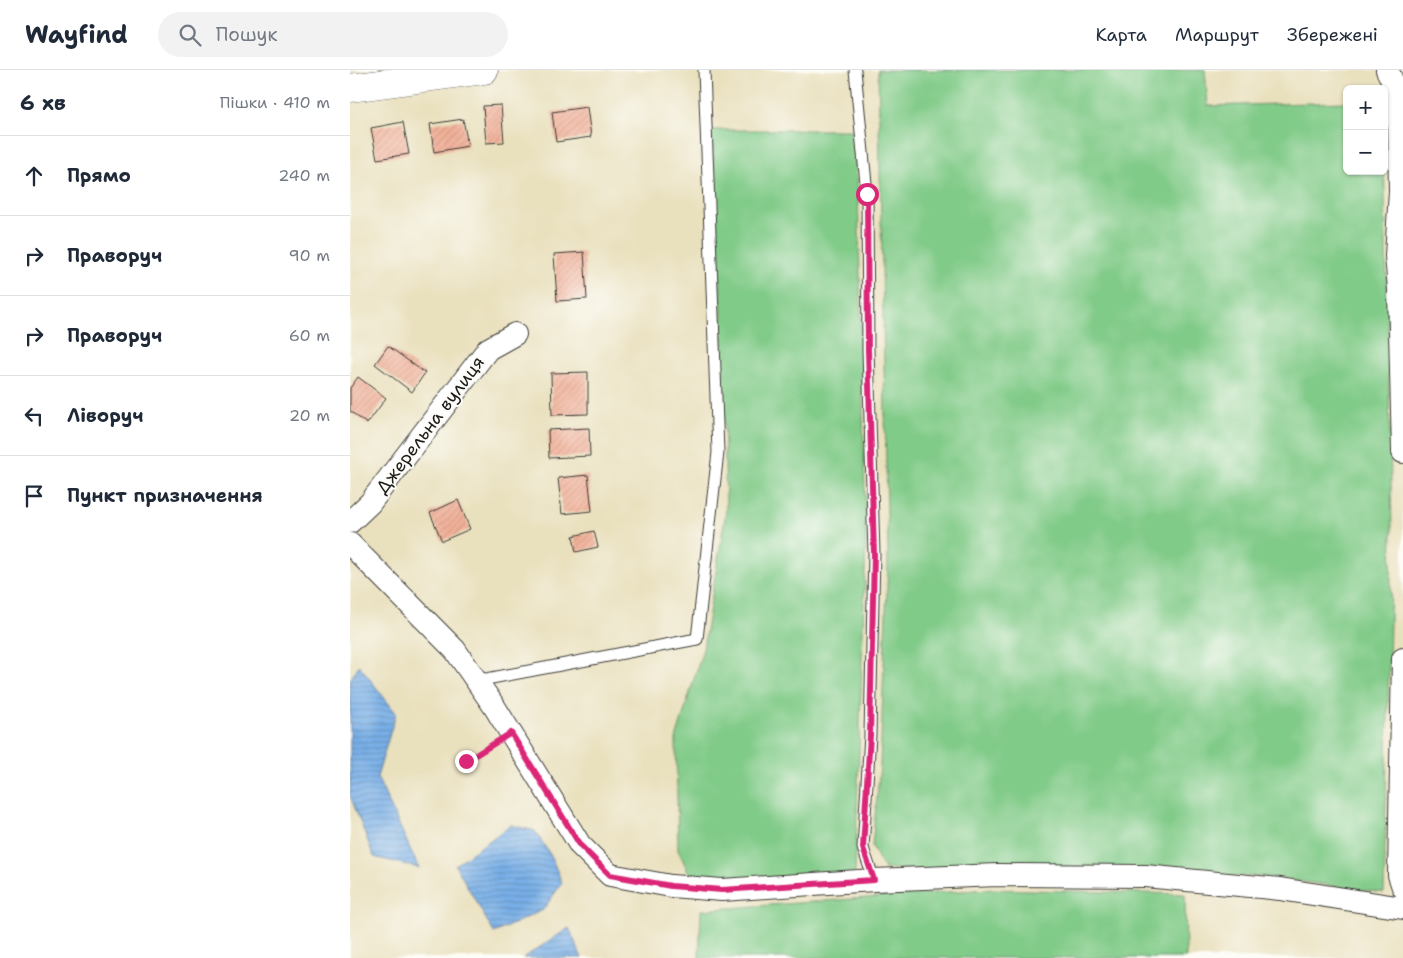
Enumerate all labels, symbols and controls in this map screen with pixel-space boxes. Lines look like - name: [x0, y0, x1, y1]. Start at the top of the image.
- search box: [158, 12, 508, 57]
- text: Wayfind: [25, 19, 128, 51]
- icon: search: [176, 21, 204, 49]
- text: Пошук: [216, 22, 278, 47]
- text: Карта: [1095, 23, 1147, 47]
- text: Маршрут: [1175, 23, 1259, 47]
- text: Збережені: [1287, 23, 1378, 47]
- map controls: [1343, 85, 1388, 175]
- button: +: [1343, 85, 1388, 130]
- text: 6 хв: [20, 89, 66, 117]
- text: Пішки · 410 m: [220, 92, 330, 113]
- button: −: [1343, 130, 1388, 175]
- icon: ahead: [20, 162, 48, 190]
- text: Прямо: [67, 163, 131, 188]
- text: 240 m: [278, 165, 330, 186]
- route start: [856, 183, 879, 206]
- icon: right: [20, 242, 48, 270]
- text: Праворуч: [67, 243, 162, 268]
- text: 90 m: [289, 245, 330, 266]
- icon: right: [20, 322, 48, 350]
- text: Праворуч: [67, 323, 162, 348]
- text: 60 m: [289, 325, 330, 346]
- street label: Джерельна вулиця: [370, 351, 490, 499]
- icon: left: [20, 402, 48, 430]
- text: Ліворуч: [67, 403, 143, 428]
- text: 20 m: [289, 405, 330, 426]
- icon: arrive: [20, 482, 48, 510]
- text: Пункт призначення: [67, 483, 263, 508]
- route end: [455, 750, 478, 773]

